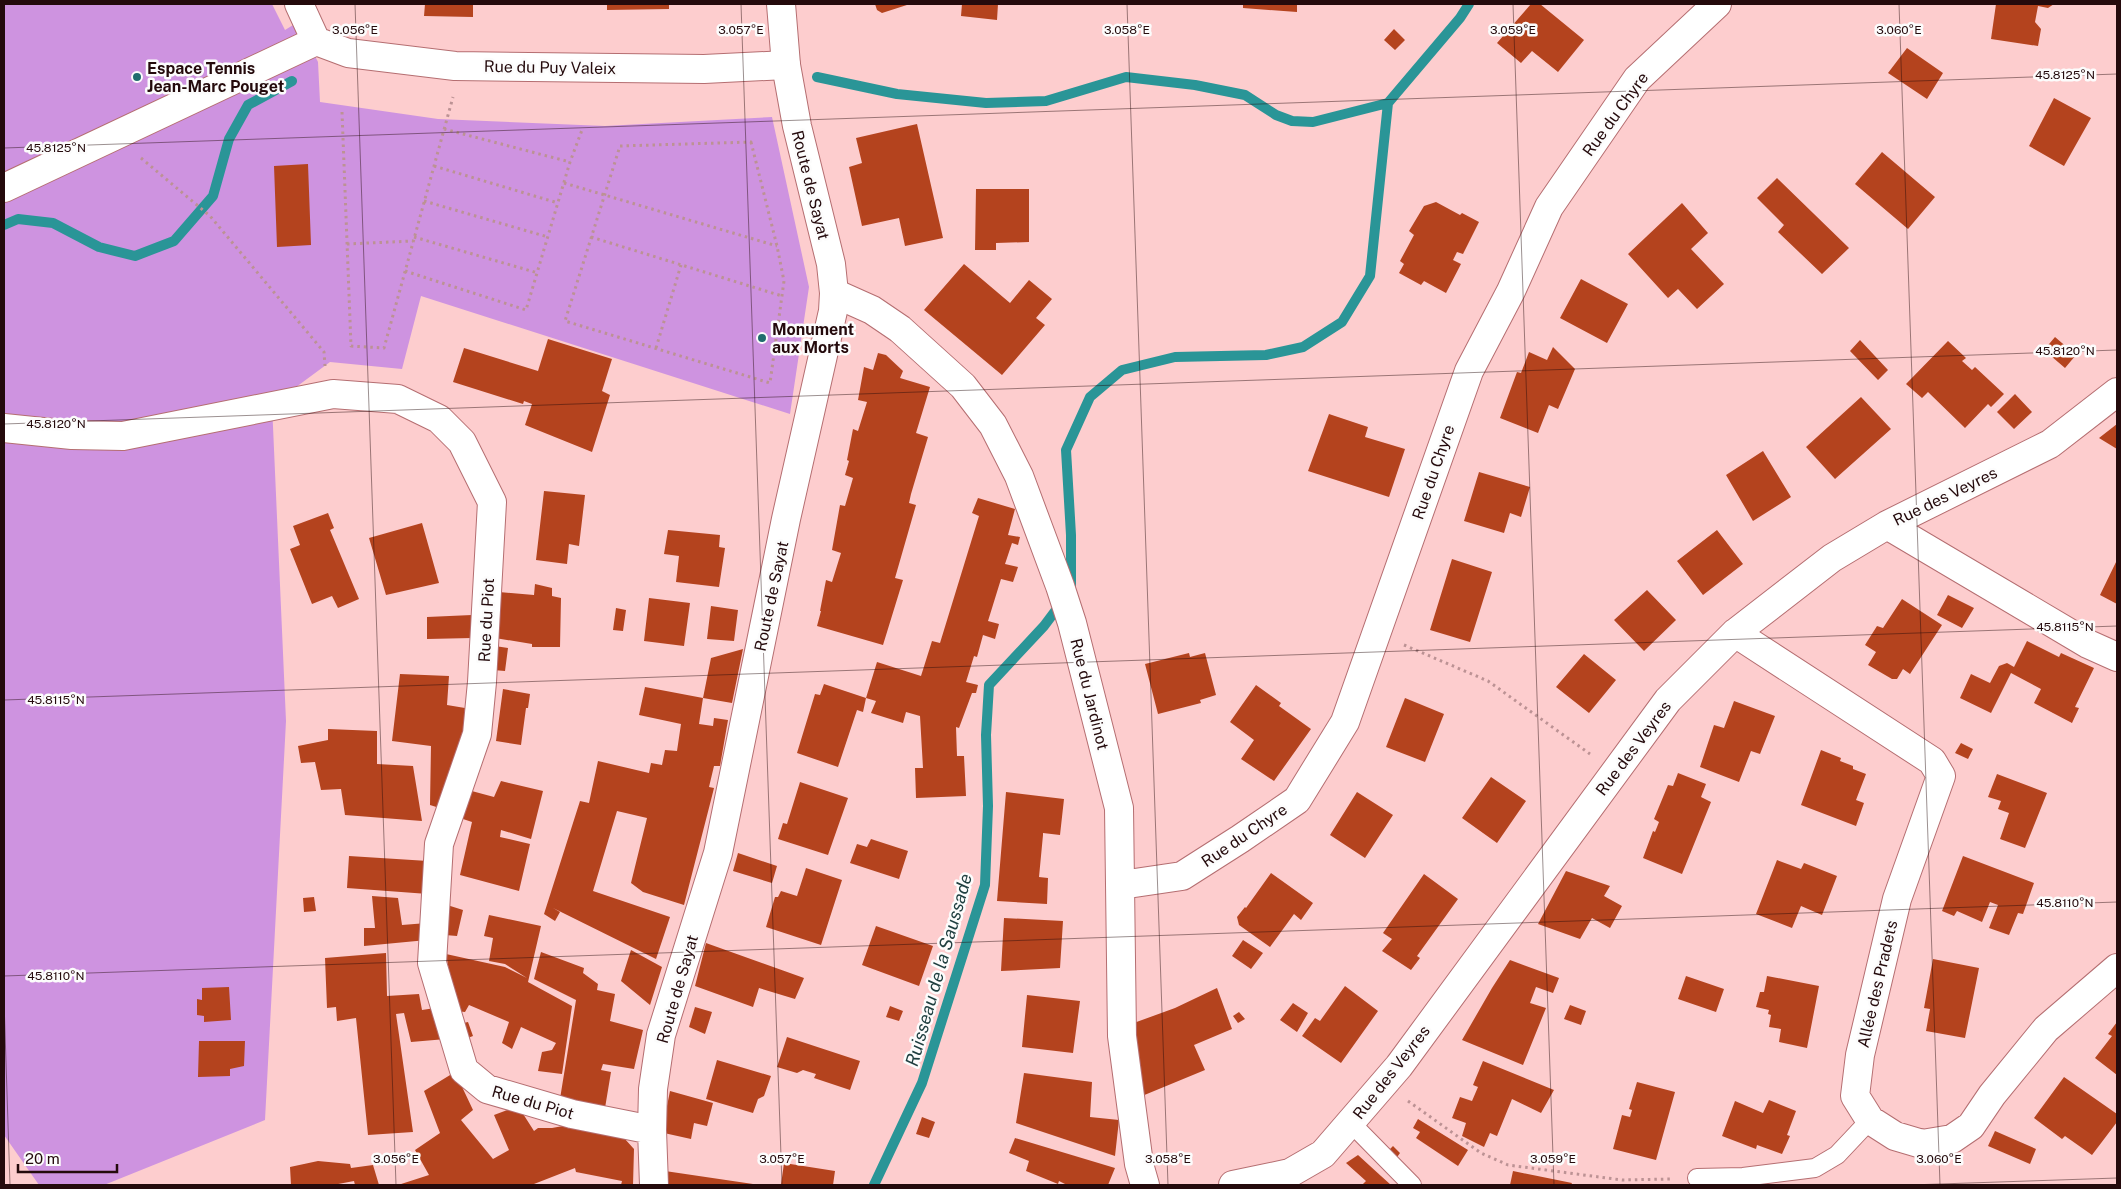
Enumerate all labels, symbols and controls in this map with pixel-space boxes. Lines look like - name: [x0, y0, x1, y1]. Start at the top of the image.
- text: 3.056°E: [332, 23, 378, 37]
- text: 3.057°E: [718, 23, 764, 37]
- text: 3.058°E: [1104, 23, 1150, 37]
- text: 3.059°E: [1490, 23, 1536, 37]
- text: 3.060°E: [1876, 23, 1922, 37]
- street label: Rue du Puy Valeix: [484, 57, 616, 78]
- place label: Espace Tennis Jean-Marc Pouget: [147, 59, 285, 96]
- text: 45.8125°N: [2035, 68, 2095, 82]
- street label: Rue du Chyre: [1579, 69, 1652, 160]
- marker: Espace Tennis Jean-Marc Pouget: [131, 71, 143, 83]
- street label: Route de Sayat: [788, 128, 833, 242]
- text: 45.8125°N: [26, 141, 86, 155]
- place label: Monument aux Morts: [772, 320, 854, 357]
- marker: Monument aux Morts: [756, 332, 768, 344]
- text: 45.8120°N: [2035, 344, 2095, 358]
- text: 45.8120°N: [26, 417, 86, 431]
- street label: Rue du Chyre: [1408, 422, 1459, 522]
- street label: Rue des Veyres: [1890, 463, 2000, 530]
- street label: Route de Sayat: [751, 539, 792, 653]
- street label: Rue du Piot: [475, 577, 498, 663]
- text: 45.8115°N: [2036, 620, 2094, 634]
- street label: Rue du Jardinot: [1066, 636, 1113, 752]
- text: 45.8115°N: [27, 693, 85, 707]
- street label: Rue des Veyres: [1592, 697, 1675, 799]
- street label: Rue du Chyre: [1198, 800, 1291, 871]
- water label: Ruisseau de la Saussade: [901, 871, 976, 1069]
- text: 45.8110°N: [2036, 896, 2094, 910]
- street label: Allée des Pradets: [1854, 919, 1901, 1050]
- street label: Route de Sayat: [653, 933, 702, 1046]
- text: 45.8110°N: [27, 969, 85, 983]
- street label: Rue des Veyres: [1349, 1022, 1434, 1123]
- street label: Rue du Piot: [490, 1082, 576, 1123]
- scale bar: [18, 1142, 116, 1174]
- text: 20 m: [25, 1150, 60, 1167]
- text: 3.056°E: [373, 1152, 419, 1166]
- text: 3.057°E: [759, 1152, 805, 1166]
- text: 3.058°E: [1145, 1152, 1191, 1166]
- text: 3.059°E: [1530, 1152, 1576, 1166]
- text: 3.060°E: [1916, 1152, 1962, 1166]

